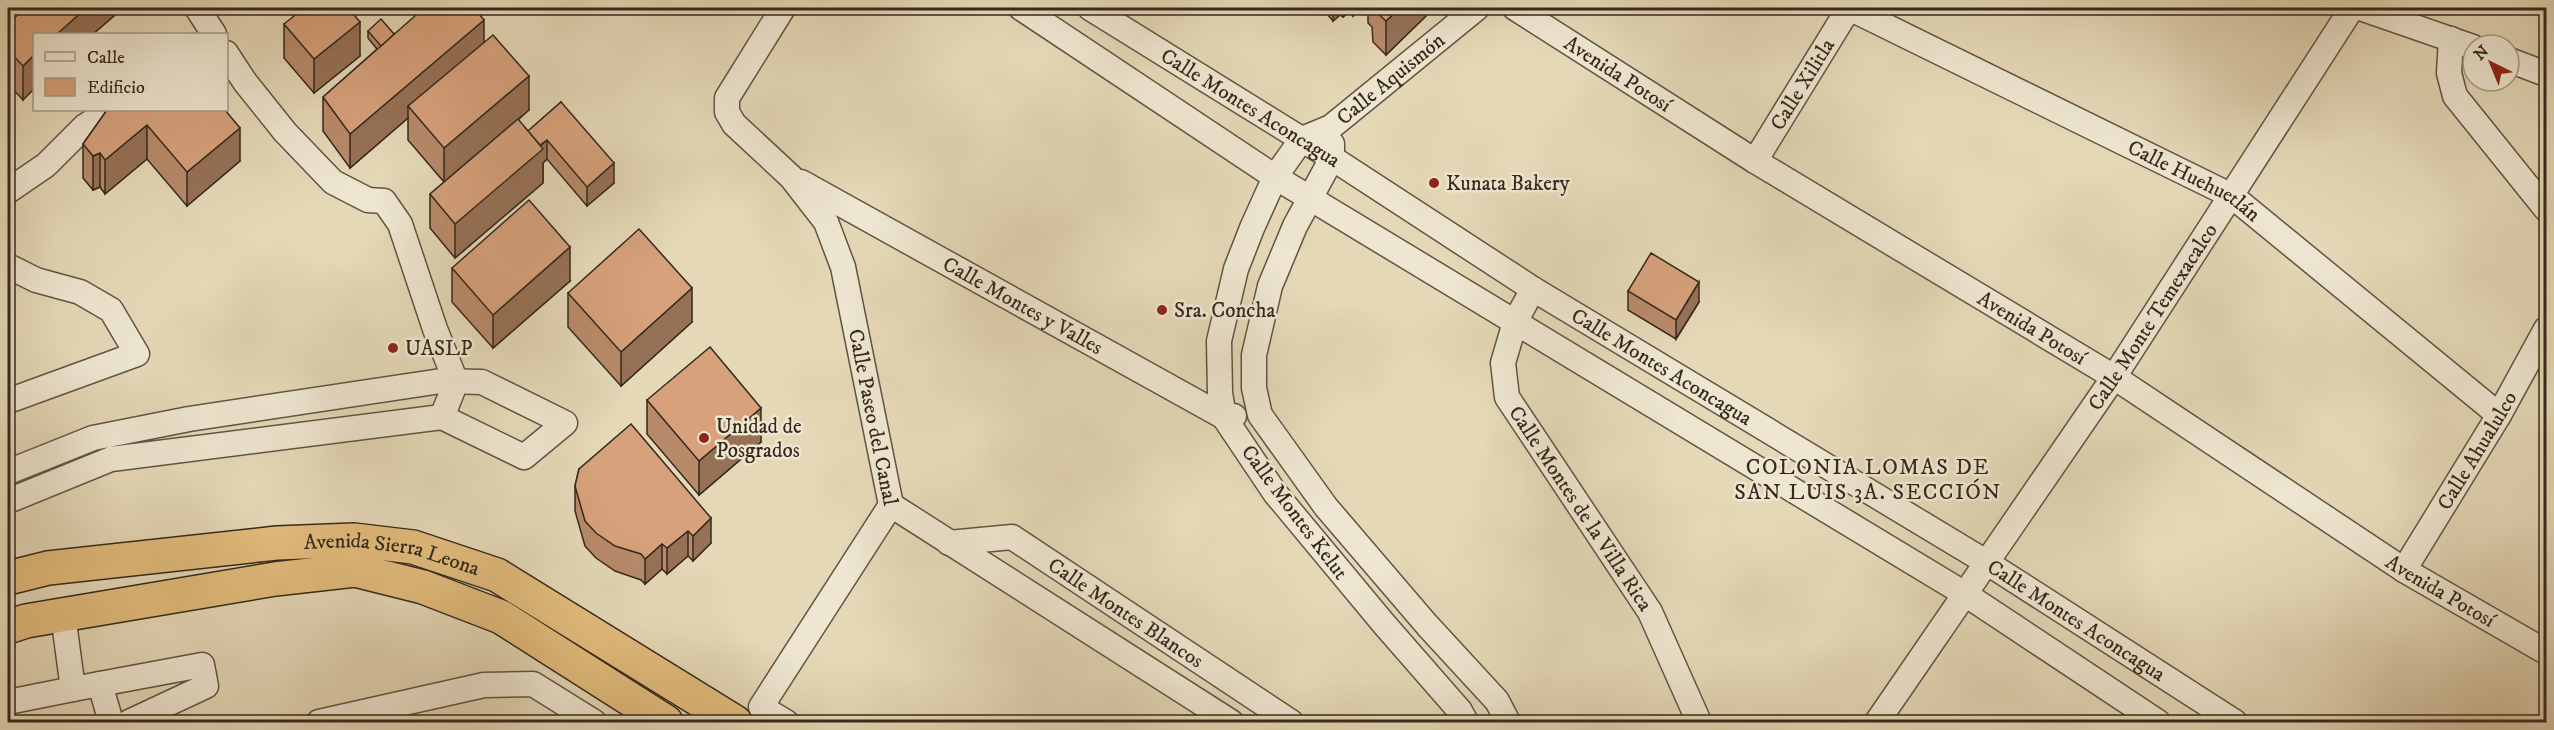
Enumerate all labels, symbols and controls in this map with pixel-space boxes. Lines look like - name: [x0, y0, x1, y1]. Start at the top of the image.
- street label: Calle Aquismón: [1332, 28, 1450, 131]
- street label: Avenida Potosí: [1559, 31, 1677, 119]
- legend: [33, 33, 228, 111]
- north arrow: [2461, 33, 2521, 93]
- street label: Calle Xilitla: [1765, 34, 1841, 135]
- text: N: [2470, 41, 2493, 65]
- street label: Calle Montes Aconcagua: [1156, 43, 1345, 174]
- text: Calle: [87, 47, 125, 69]
- text: Edificio: [87, 77, 145, 99]
- street label: Calle Huehuetlán: [2123, 135, 2265, 228]
- place label: Kunata Bakery: [1446, 171, 1571, 197]
- marker: Kunata Bakery: [1427, 176, 1441, 190]
- street label: Calle Monte Temexacalco: [2083, 219, 2224, 416]
- street label: Calle Montes y Valles: [938, 251, 1107, 361]
- street label: Avenida Potosí: [1972, 286, 2092, 372]
- place label: Sra. Concha: [1174, 298, 1275, 324]
- marker: Sra. Concha: [1155, 303, 1169, 317]
- street label: Calle Montes Aconcagua: [1566, 303, 1756, 432]
- street label: Calle Paseo del Canal: [842, 327, 903, 508]
- place label: UASLP: [405, 336, 472, 362]
- marker: UASLP: [386, 341, 400, 355]
- street label: Calle Ahualulco: [2432, 387, 2523, 515]
- street label: Calle Montes de la Villa Rica: [1503, 401, 1658, 616]
- place label: Unidad de Posgrados: [716, 414, 802, 464]
- marker: Unidad de Posgrados: [697, 431, 711, 445]
- street label: Calle Montes Kelut: [1235, 440, 1353, 585]
- district label: COLONIA LOMAS DE SAN LUIS 3A. SECCIÓN: [1734, 454, 2002, 506]
- street label: Avenida Sierra Leona: [303, 528, 483, 582]
- street label: Avenida Potosí: [2380, 549, 2501, 635]
- street label: Calle Montes Blancos: [1043, 552, 1208, 674]
- street label: Calle Montes Aconcagua: [1982, 554, 2170, 688]

